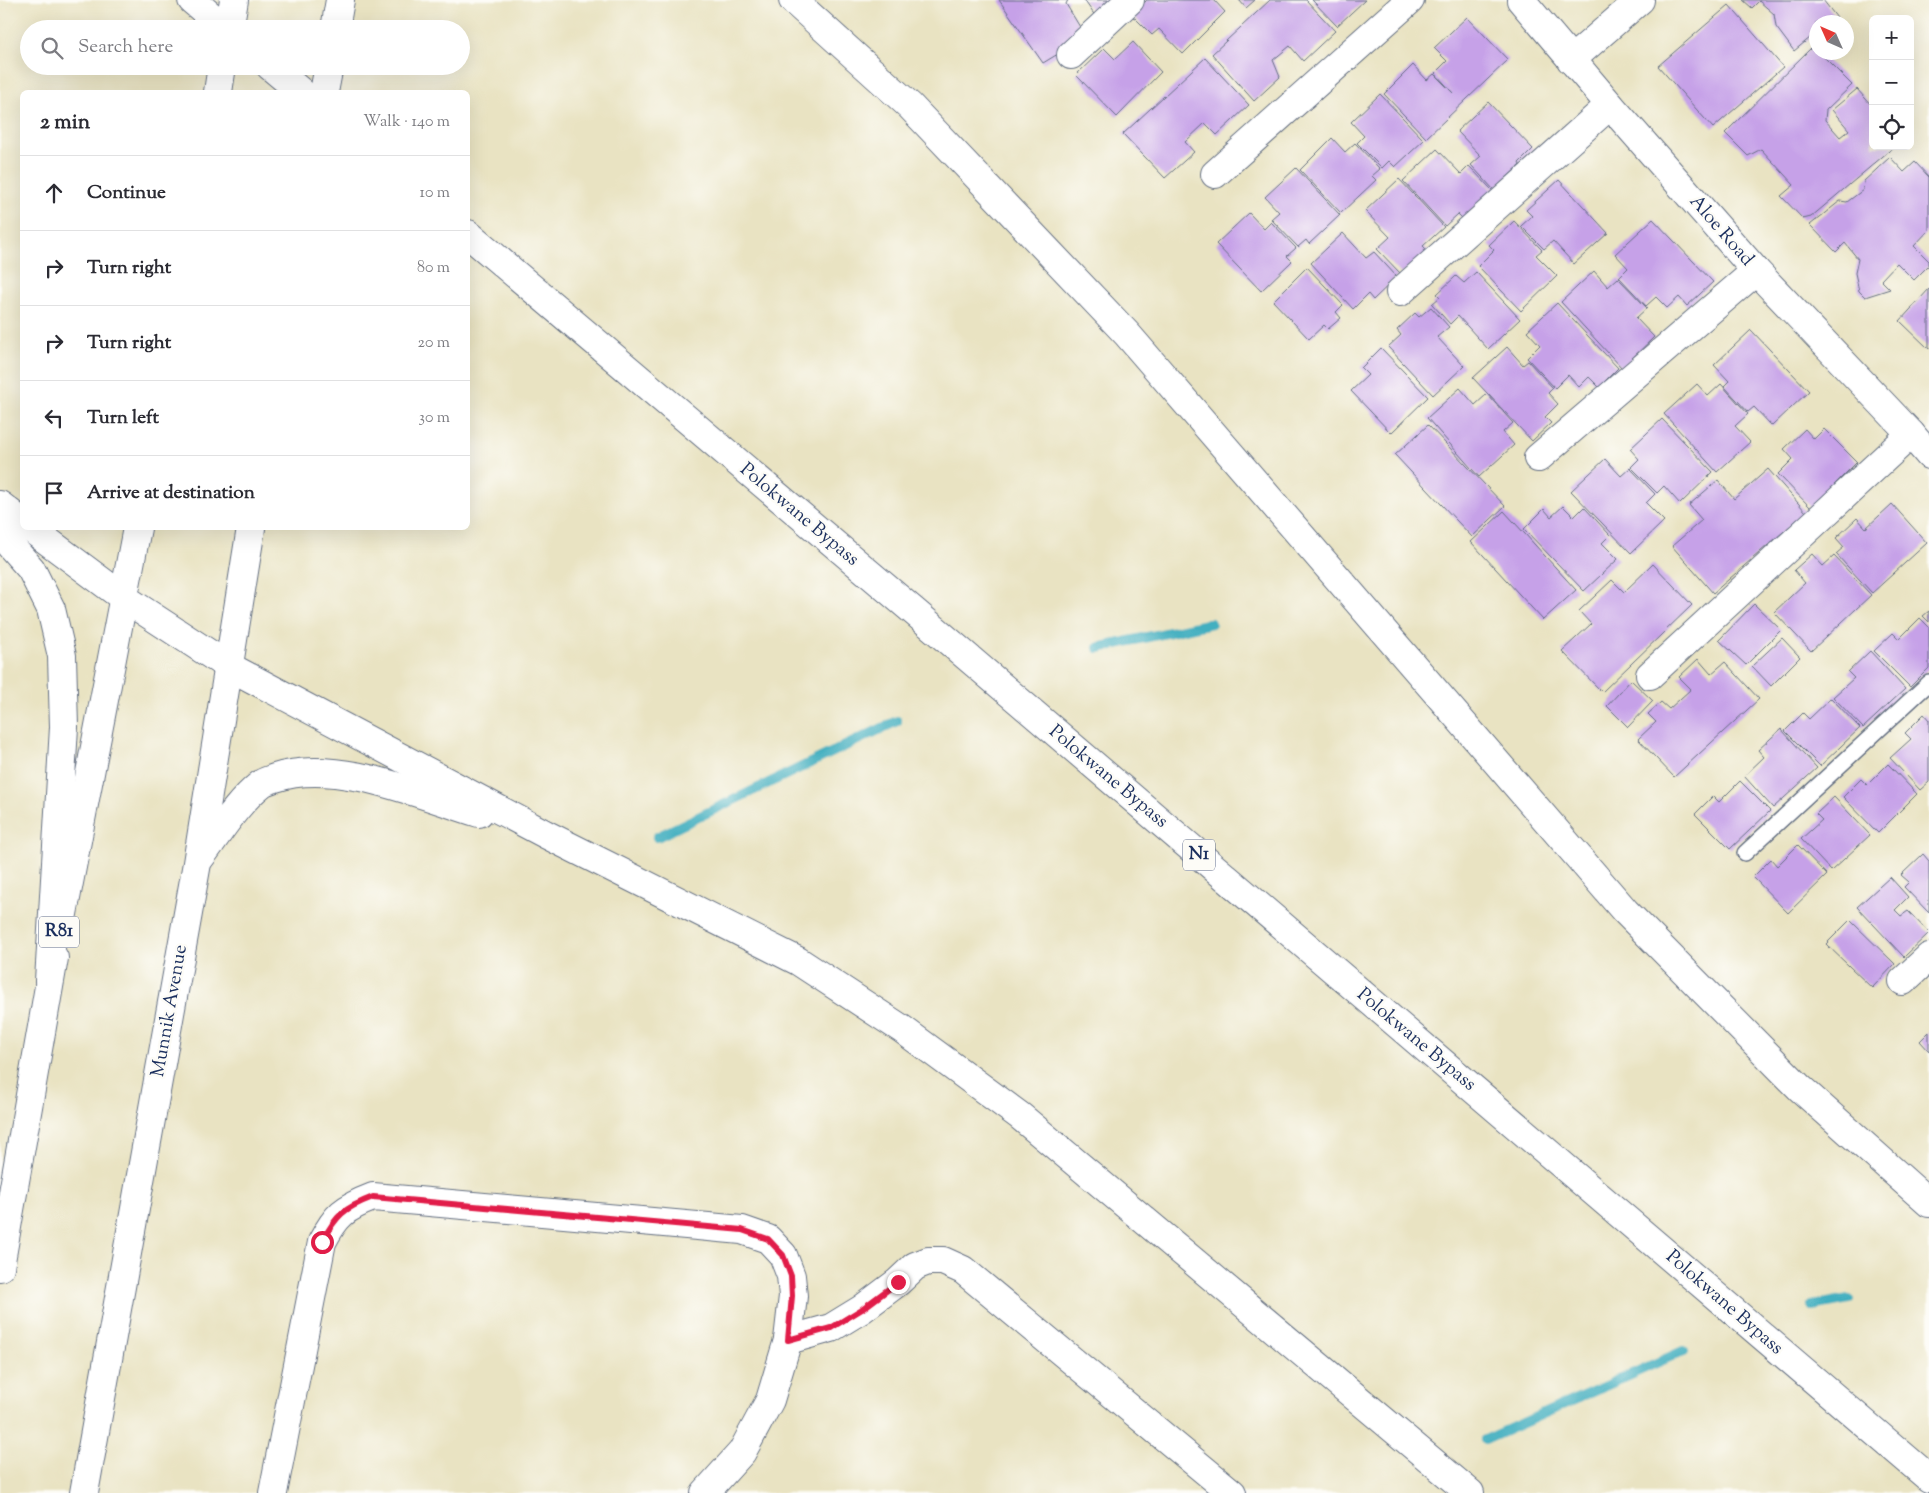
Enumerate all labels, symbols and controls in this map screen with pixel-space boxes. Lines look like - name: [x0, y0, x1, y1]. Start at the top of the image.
- north arrow: [1809, 15, 1854, 60]
- map controls: [1869, 15, 1914, 150]
- button: +: [1869, 15, 1914, 60]
- search box: [20, 20, 470, 75]
- icon: search: [38, 34, 66, 62]
- text: Search here: [78, 34, 173, 61]
- button: −: [1869, 60, 1914, 105]
- button: locate: [1869, 105, 1914, 150]
- text: 2 min: [40, 108, 90, 138]
- text: Walk · 140 m: [363, 111, 450, 134]
- icon: ahead: [40, 179, 68, 207]
- text: Continue: [87, 180, 166, 207]
- text: 10 m: [420, 182, 450, 205]
- street label: Aloe Road: [1682, 189, 1760, 273]
- icon: right: [40, 254, 68, 282]
- text: Turn right: [87, 255, 171, 282]
- text: 80 m: [417, 257, 450, 280]
- icon: right: [40, 329, 68, 357]
- text: Turn right: [87, 330, 171, 357]
- text: 20 m: [417, 332, 450, 355]
- icon: left: [40, 404, 68, 432]
- text: Turn left: [87, 405, 159, 432]
- text: 30 m: [419, 407, 450, 430]
- street label: Polokwane Bypass: [734, 457, 864, 573]
- icon: arrive: [40, 479, 68, 507]
- text: Arrive at destination: [87, 480, 255, 507]
- street label: Polokwane Bypass: [1043, 719, 1173, 835]
- road number: N1: [1183, 840, 1215, 870]
- road number: R81: [39, 916, 79, 948]
- street label: Munnik Avenue: [145, 943, 195, 1079]
- street label: Polokwane Bypass: [1351, 982, 1481, 1098]
- route start: [311, 1231, 334, 1254]
- street label: Polokwane Bypass: [1659, 1244, 1789, 1362]
- route end: [887, 1271, 910, 1294]

